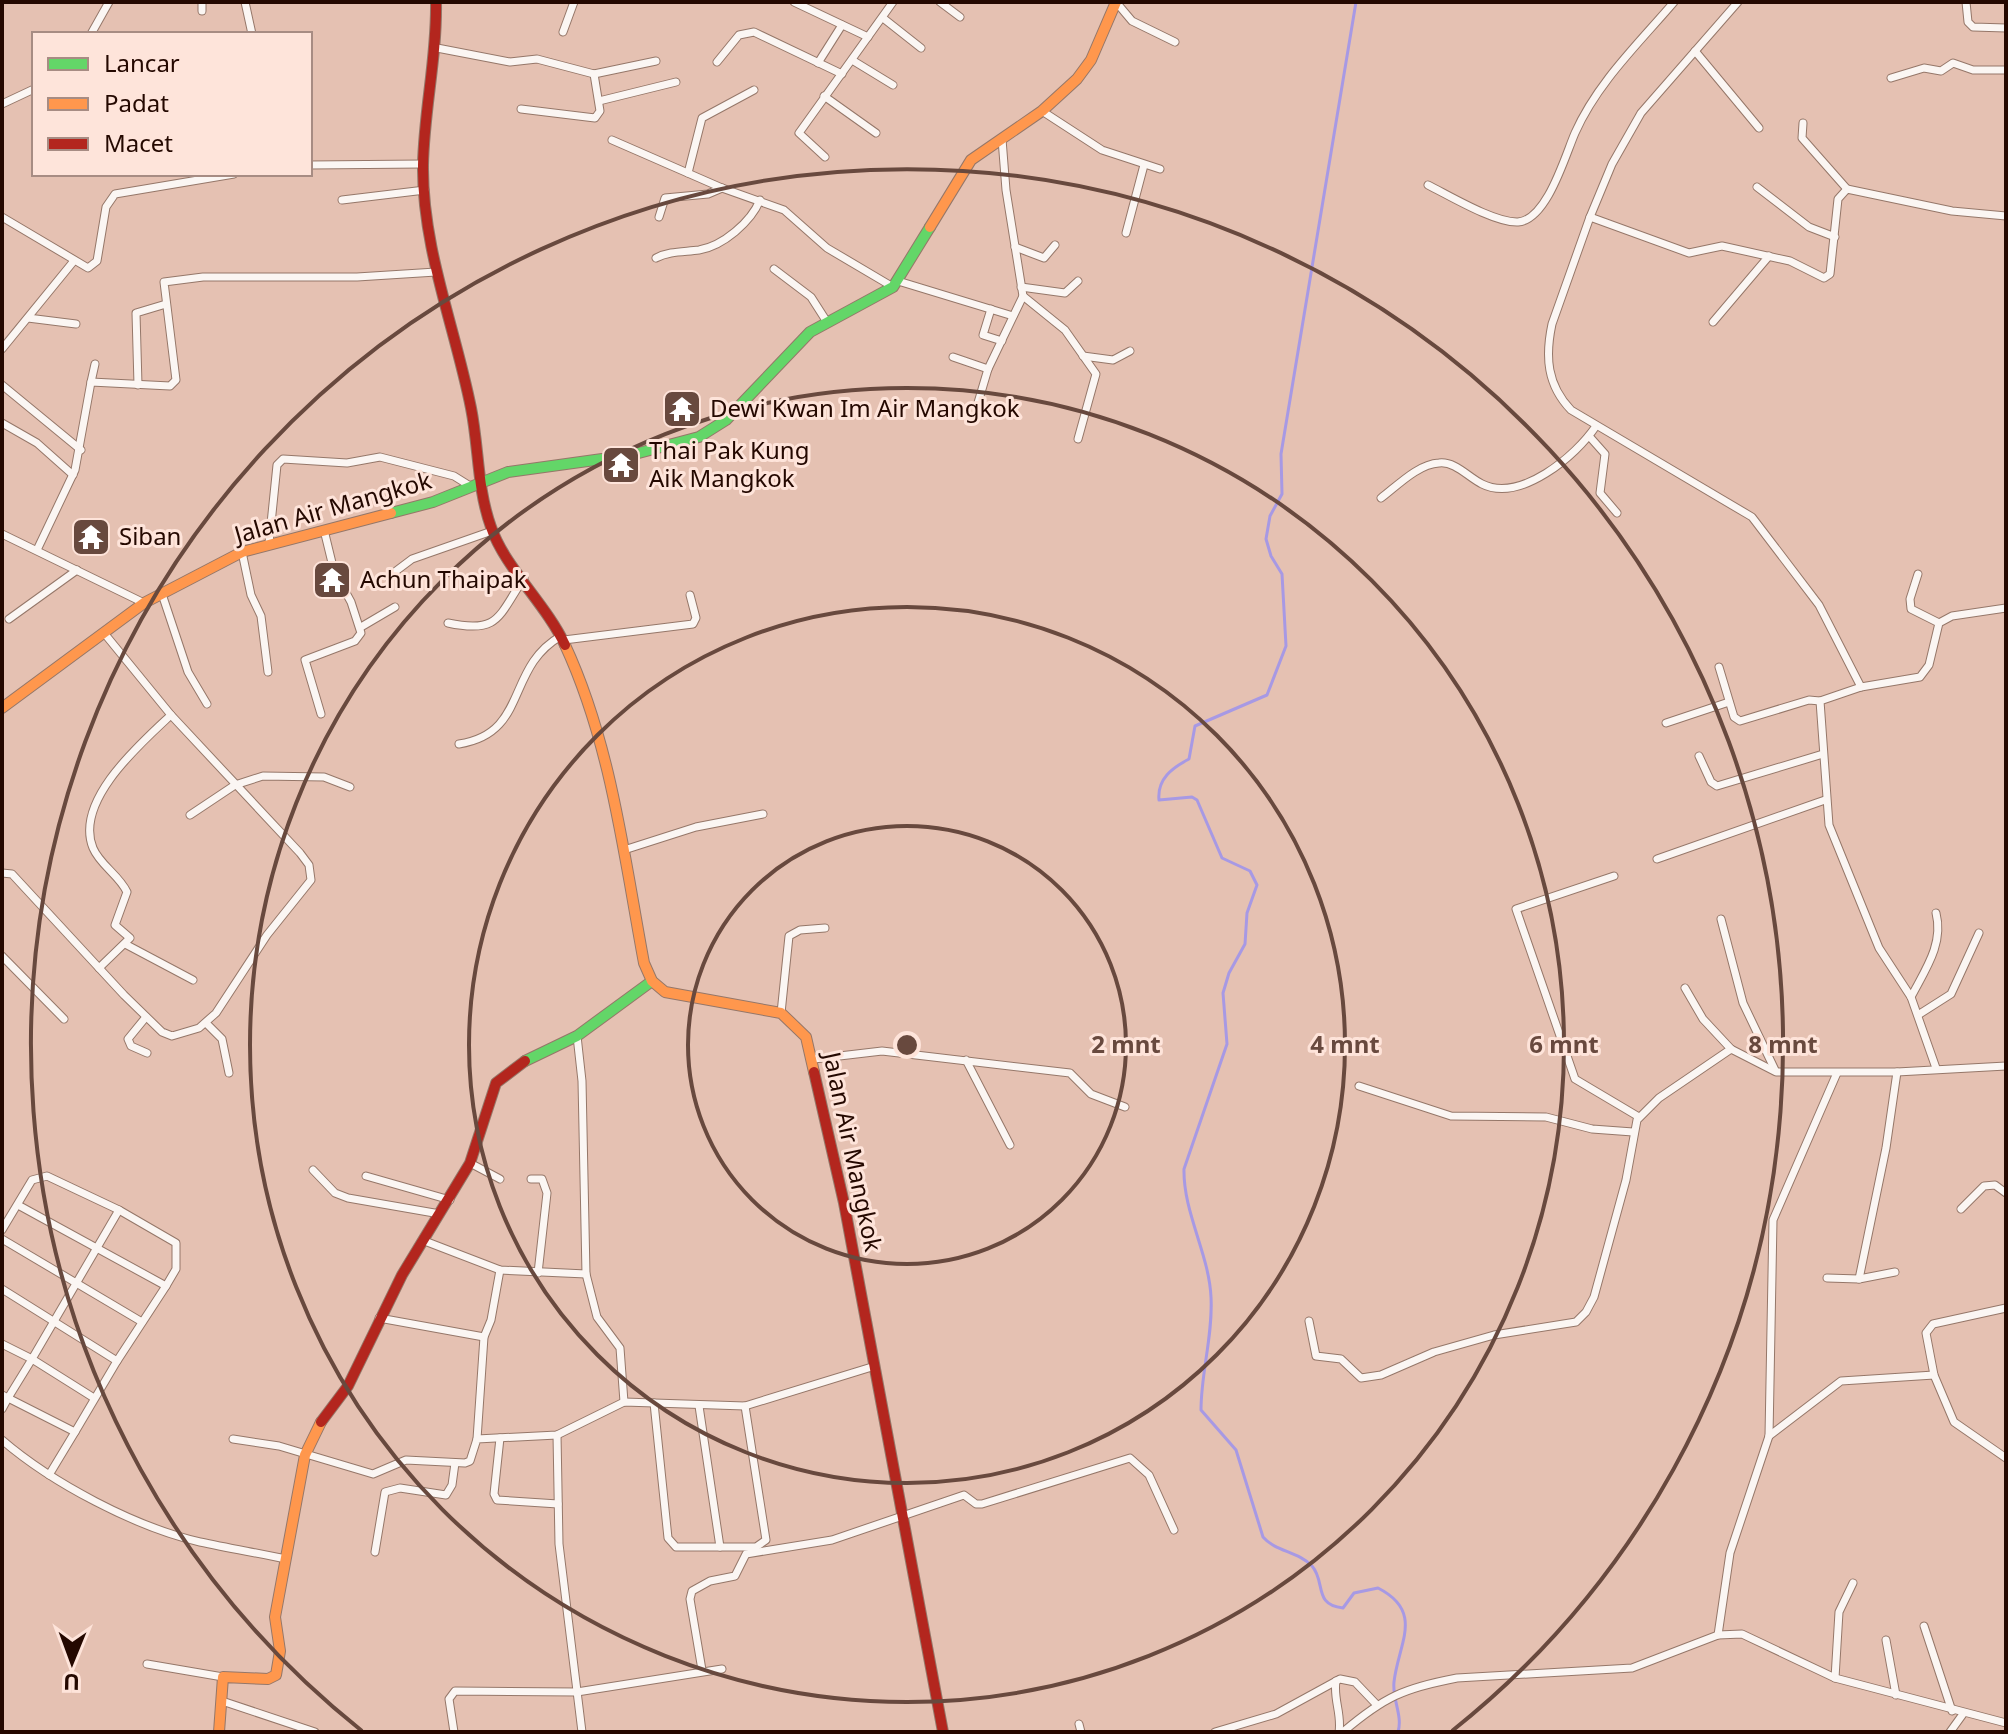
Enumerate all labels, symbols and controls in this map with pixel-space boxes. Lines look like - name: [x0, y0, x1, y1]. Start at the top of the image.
- legend: [32, 32, 312, 176]
- text: Lancar: [104, 46, 180, 79]
- text: Padat: [104, 86, 169, 119]
- text: Macet: [104, 126, 173, 159]
- temple icon: Dewi Kwan Im Air Mangkok: [661, 388, 703, 430]
- place label: Dewi Kwan Im Air Mangkok: [710, 391, 1020, 424]
- place label: Thai Pak Kung Aik Mangkok: [649, 433, 809, 494]
- temple icon: Thai Pak Kung Aik Mangkok: [600, 444, 642, 486]
- street label: Jalan Air Mangkok: [228, 463, 435, 551]
- temple icon: Siban: [70, 516, 112, 558]
- place label: Siban: [119, 519, 181, 552]
- temple icon: Achun Thaipak: [311, 559, 353, 601]
- place label: Achun Thaipak: [360, 562, 527, 595]
- text: 2 mnt: [1091, 1027, 1161, 1060]
- text: 4 mnt: [1310, 1027, 1380, 1060]
- text: 6 mnt: [1529, 1027, 1599, 1060]
- text: 8 mnt: [1748, 1027, 1818, 1060]
- centre of rings: [893, 1031, 921, 1059]
- street label: Jalan Air Mangkok: [816, 1047, 891, 1255]
- north arrow: [32, 1622, 112, 1702]
- text: U: [63, 1668, 80, 1698]

